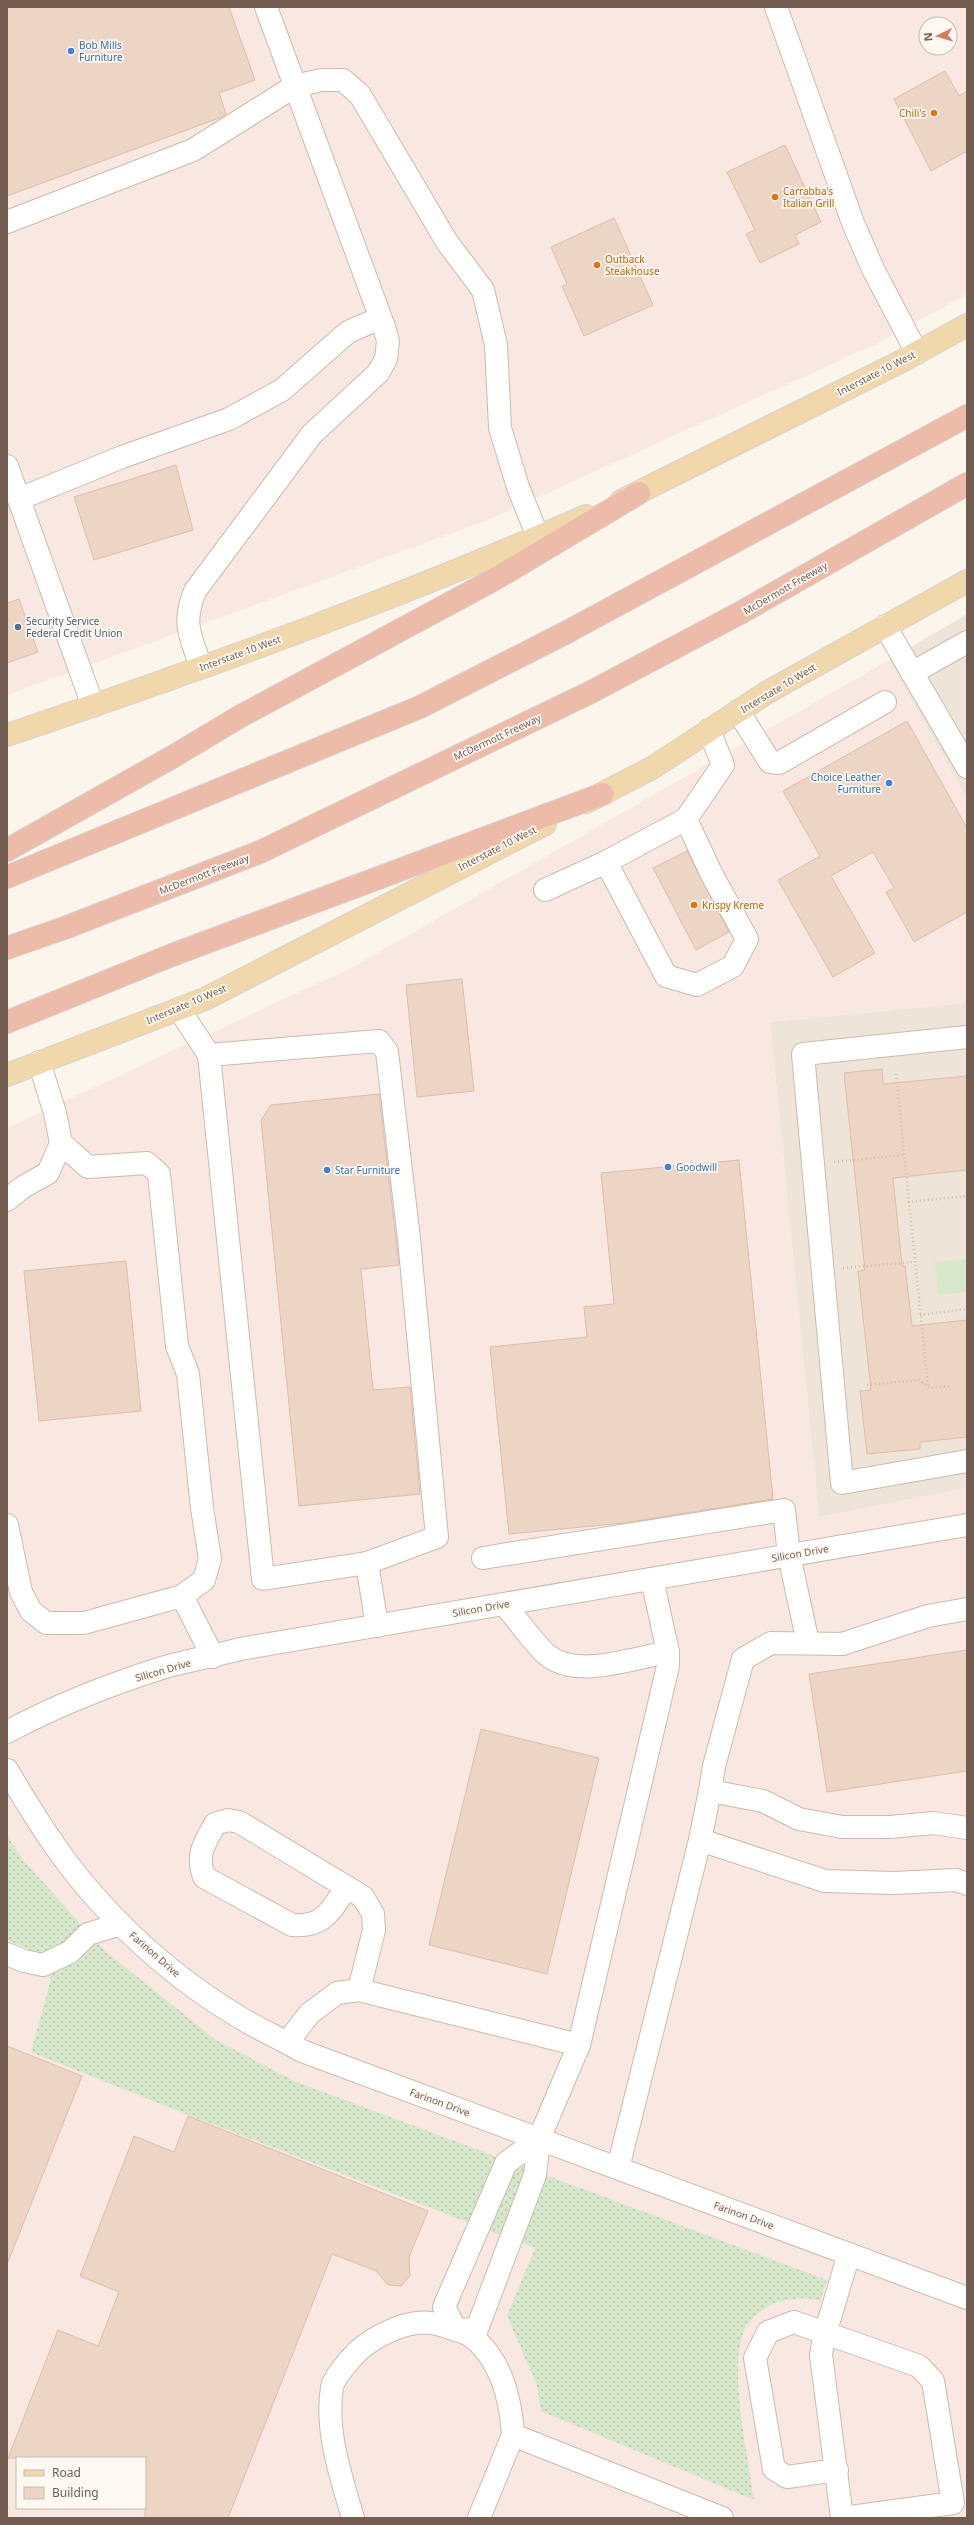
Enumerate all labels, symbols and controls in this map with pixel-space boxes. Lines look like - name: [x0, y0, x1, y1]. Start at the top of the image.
- north arrow: [918, 16, 958, 56]
- text: N: [920, 32, 935, 42]
- place label: Bob Mills Furniture: [79, 38, 123, 64]
- marker: Bob Mills Furniture: [66, 46, 76, 56]
- place label: Chili's: [899, 106, 926, 120]
- marker: Chili's: [929, 108, 939, 118]
- place label: Carrabba's Italian Grill: [783, 184, 834, 210]
- marker: Carrabba's Italian Grill: [770, 192, 780, 202]
- place label: Outback Steakhouse: [605, 252, 660, 278]
- marker: Outback Steakhouse: [592, 260, 602, 270]
- street label: Interstate 10 West: [835, 347, 918, 399]
- street label: McDermott Freeway: [740, 558, 830, 618]
- place label: Security Service Federal Credit Union: [26, 614, 122, 640]
- marker: Security Service Federal Credit Union: [13, 622, 23, 632]
- street label: Interstate 10 West: [197, 632, 283, 674]
- street label: Interstate 10 West: [738, 660, 819, 716]
- street label: McDermott Freeway: [451, 710, 544, 763]
- place label: Choice Leather Furniture: [811, 770, 881, 796]
- marker: Choice Leather Furniture: [884, 778, 894, 788]
- street label: Interstate 10 West: [456, 822, 539, 874]
- street label: McDermott Freeway: [157, 850, 252, 898]
- place label: Krispy Kreme: [702, 898, 764, 912]
- marker: Krispy Kreme: [689, 900, 699, 910]
- street label: Interstate 10 West: [144, 981, 229, 1027]
- place label: Goodwill: [676, 1160, 717, 1174]
- marker: Goodwill: [663, 1162, 673, 1172]
- place label: Star Furniture: [335, 1163, 400, 1177]
- marker: Star Furniture: [322, 1165, 332, 1175]
- street label: Silicon Drive: [770, 1541, 830, 1565]
- street label: Silicon Drive: [451, 1596, 511, 1620]
- street label: Silicon Drive: [133, 1655, 193, 1685]
- street label: Farinon Drive: [127, 1928, 184, 1980]
- street label: Farinon Drive: [408, 2085, 472, 2120]
- street label: Farinon Drive: [712, 2198, 776, 2233]
- legend: [16, 2457, 146, 2509]
- text: Road: [52, 2464, 81, 2481]
- text: Building: [52, 2484, 99, 2501]

